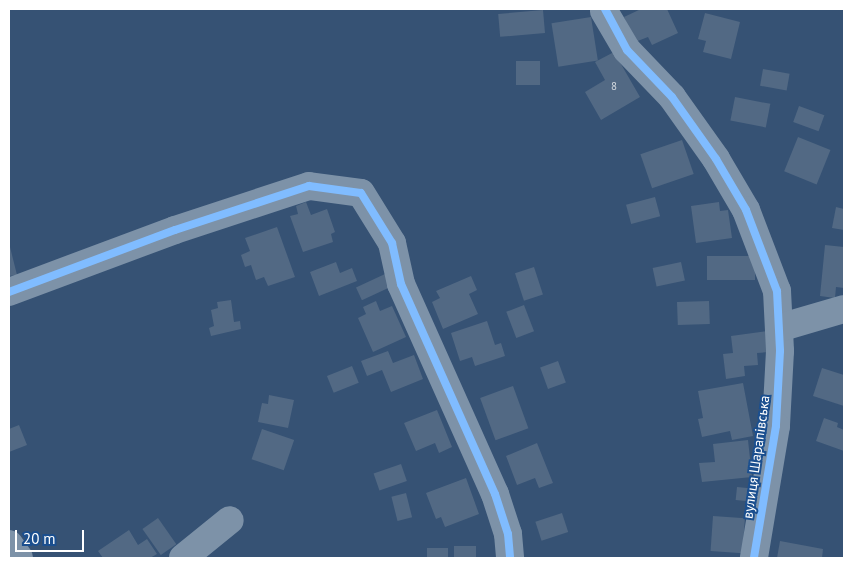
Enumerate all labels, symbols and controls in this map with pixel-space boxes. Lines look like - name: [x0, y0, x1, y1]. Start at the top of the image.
- house number: 8: [611, 79, 617, 93]
- street label: вулиця Шарапівська: [739, 394, 773, 520]
- scale bar: [18, 520, 86, 552]
- text: 20 m: [23, 529, 56, 548]

